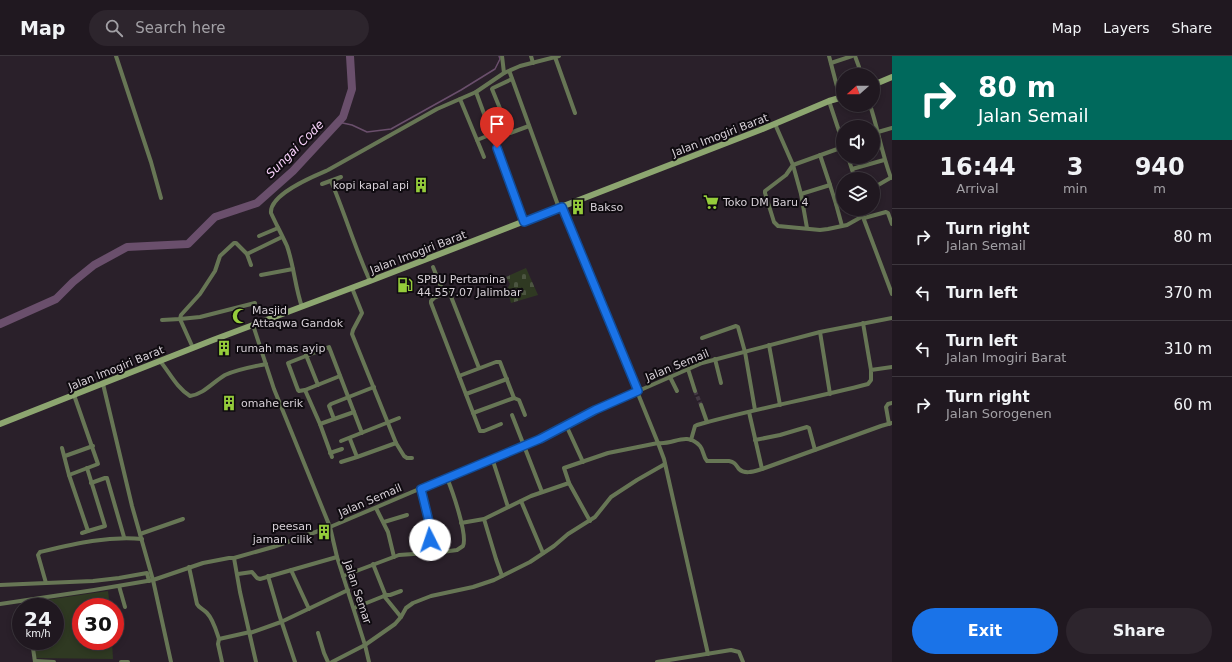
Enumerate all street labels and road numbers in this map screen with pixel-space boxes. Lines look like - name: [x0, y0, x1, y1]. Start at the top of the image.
- street label: Jalan Imogiri Barat: [669, 111, 771, 160]
- street label: Jalan Imogiri Barat: [367, 228, 469, 277]
- street label: Jalan Imogiri Barat: [66, 343, 167, 394]
- street label: Jalan Semail: [642, 347, 711, 385]
- street label: Jalan Semail: [336, 481, 404, 520]
- street label: Jalan Semar: [341, 558, 374, 626]

